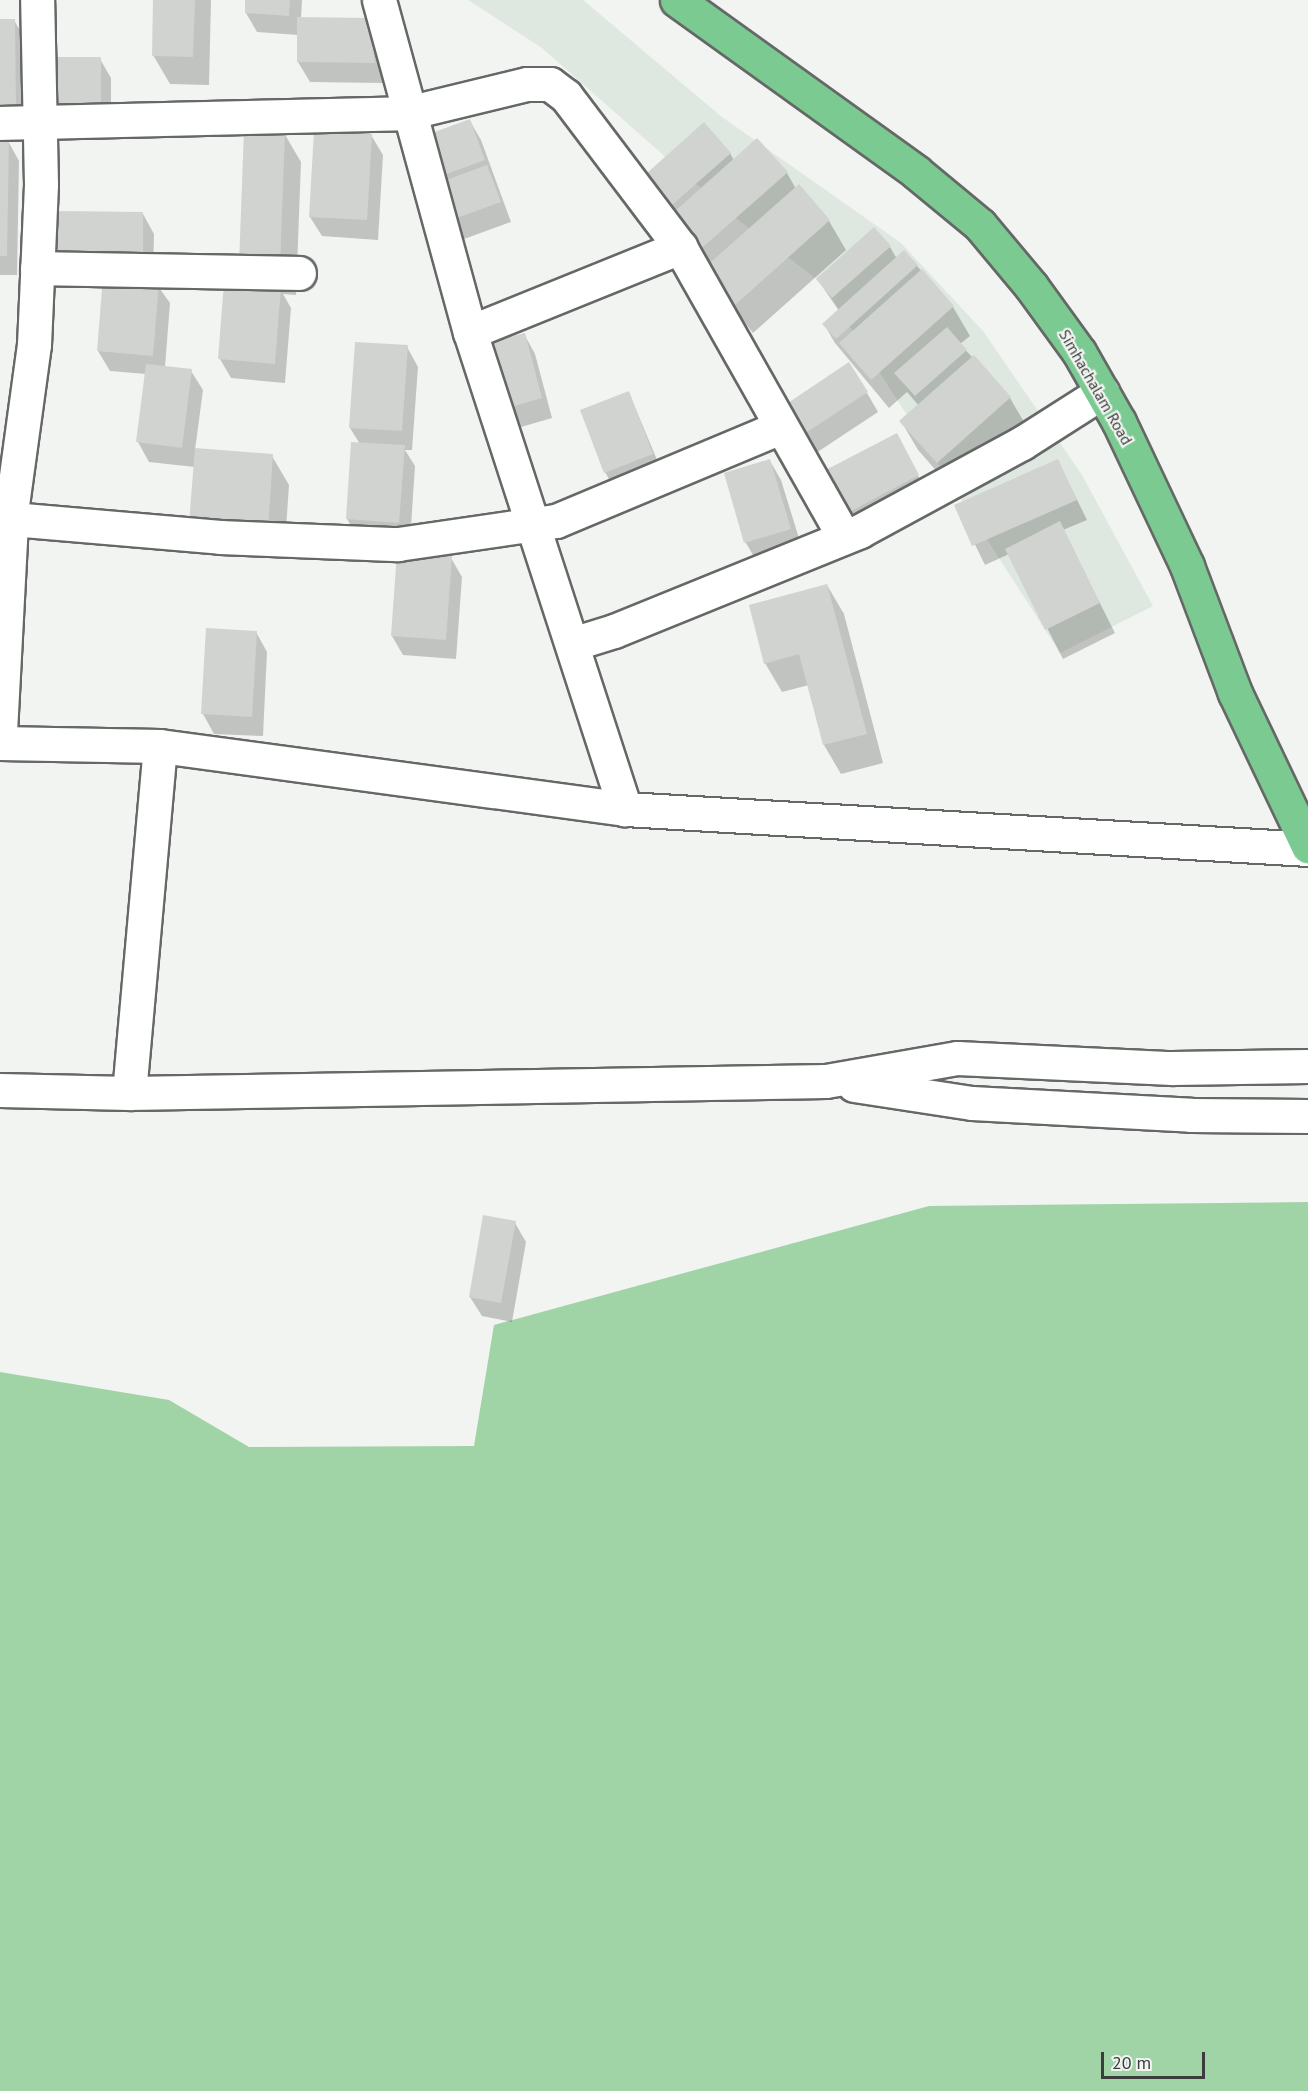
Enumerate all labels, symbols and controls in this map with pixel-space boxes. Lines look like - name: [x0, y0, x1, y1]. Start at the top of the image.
- street label: Simhachalam Road: [1055, 326, 1137, 448]
- scale bar: [1104, 2040, 1208, 2078]
- text: 20 m: [1112, 2051, 1151, 2074]

